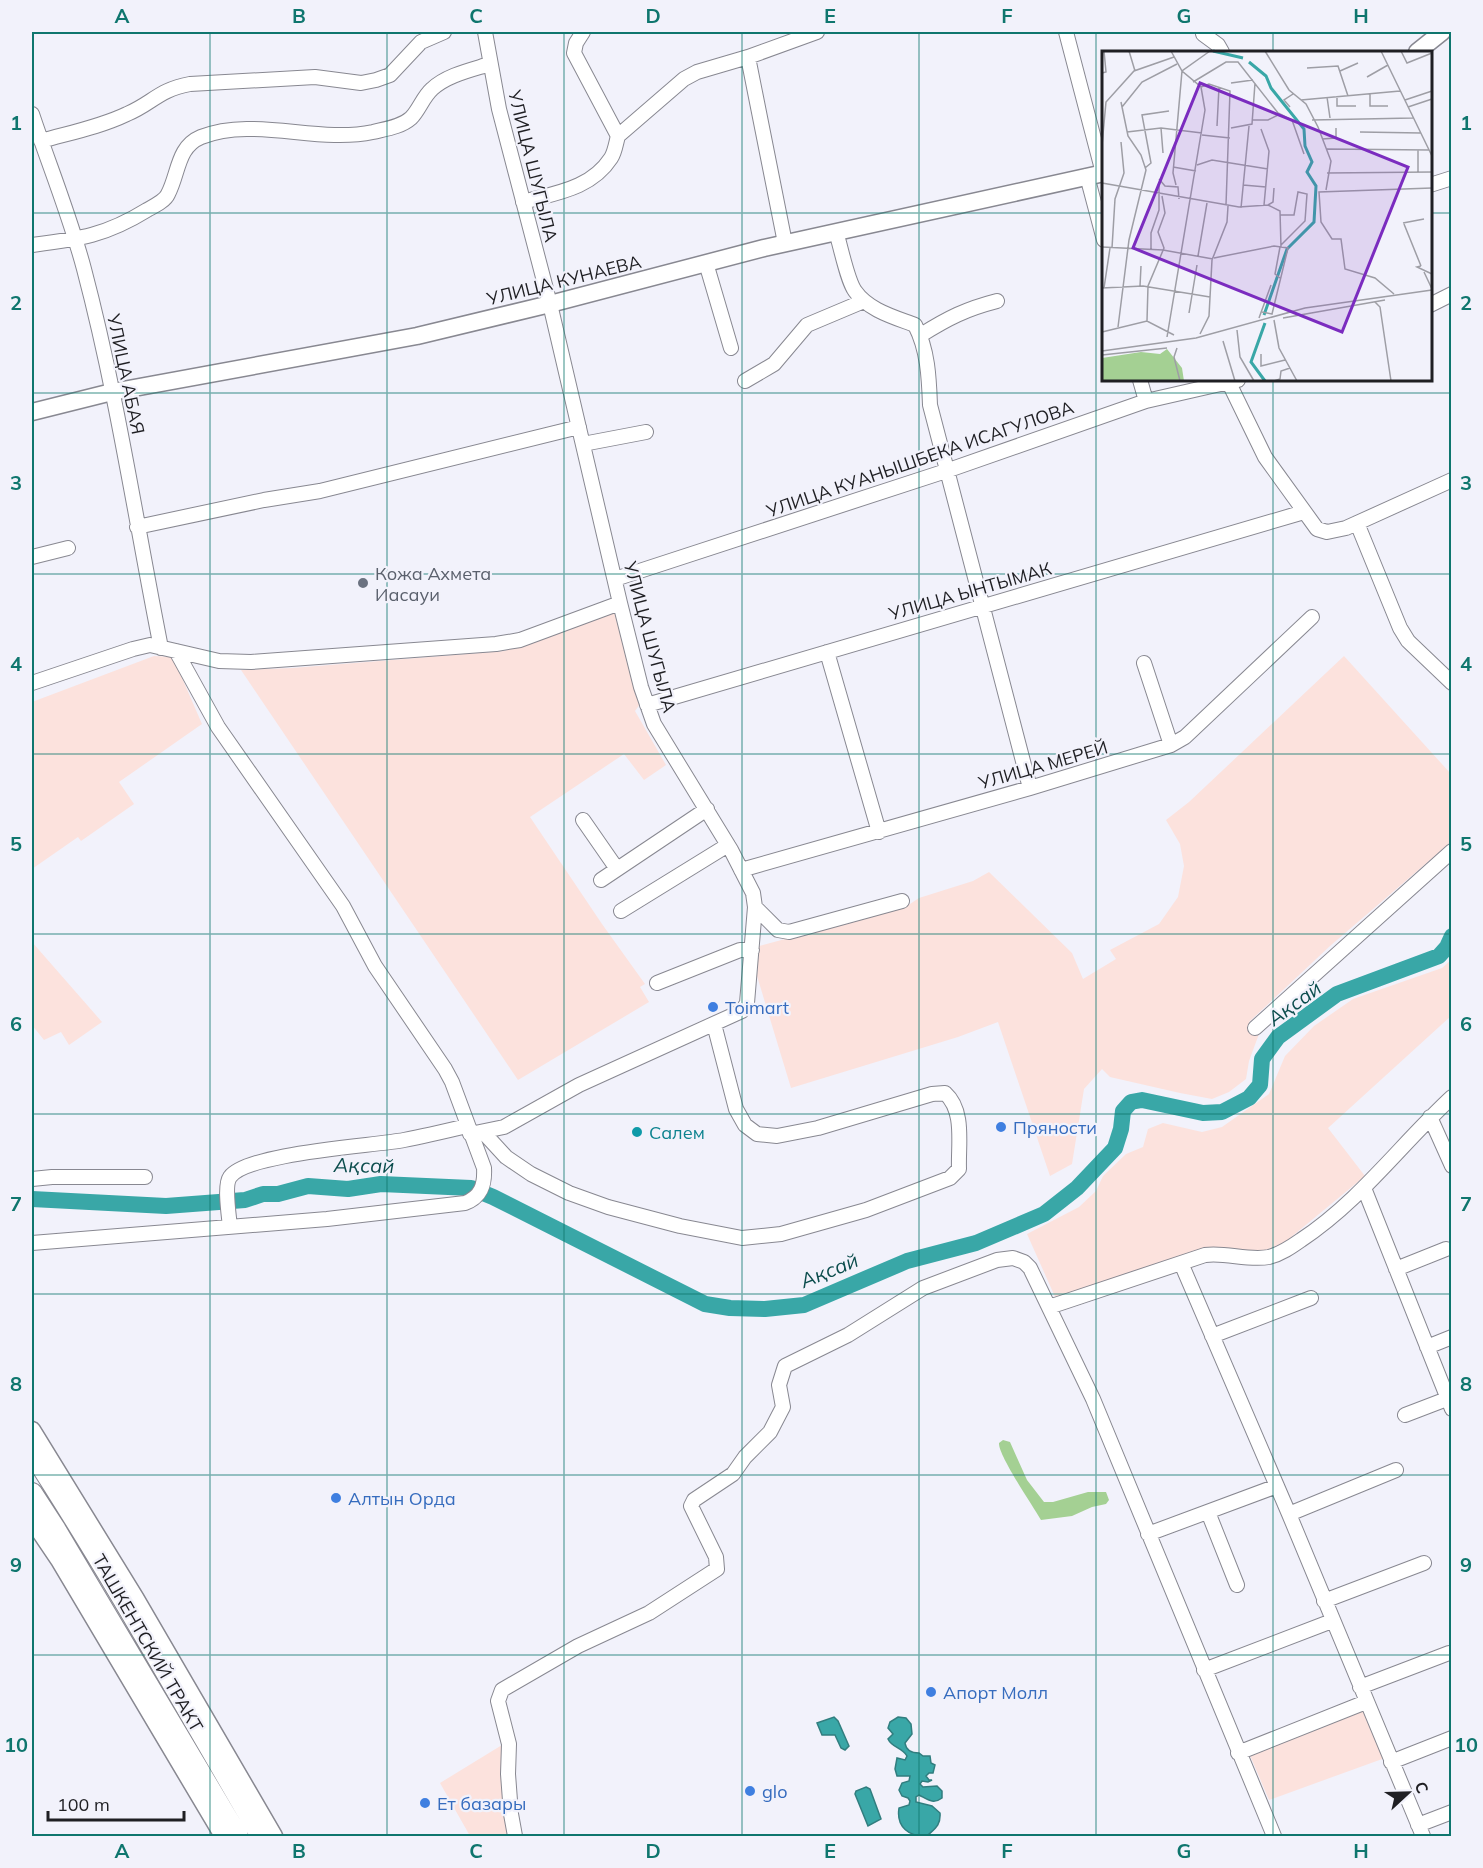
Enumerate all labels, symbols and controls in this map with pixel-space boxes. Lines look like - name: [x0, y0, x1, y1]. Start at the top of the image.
- text: A: [115, 3, 130, 28]
- text: B: [292, 3, 306, 28]
- text: C: [469, 3, 483, 28]
- text: D: [645, 3, 661, 28]
- text: E: [824, 3, 836, 28]
- text: F: [1001, 3, 1013, 28]
- text: G: [1177, 3, 1191, 28]
- text: H: [1353, 3, 1369, 28]
- inset map: [1102, 51, 1432, 381]
- street label: УЛИЦА ШУГЫЛА: [503, 87, 563, 244]
- text: 1: [10, 110, 22, 135]
- text: 1: [1460, 110, 1472, 135]
- street label: УЛИЦА КУНАЕВА: [484, 250, 644, 311]
- text: 2: [10, 290, 22, 315]
- text: 2: [1460, 290, 1472, 315]
- street label: УЛИЦА АБАЯ: [102, 311, 150, 436]
- street label: УЛИЦА КУАНЫШБЕКА ИСАГУЛОВА: [763, 396, 1077, 523]
- text: 3: [10, 470, 22, 495]
- text: 3: [1460, 470, 1472, 495]
- street label: УЛИЦА ЫНТЫМАК: [885, 557, 1054, 625]
- street label: УЛИЦА ШУГЫЛА: [618, 558, 681, 715]
- place label: Кожа Ахмета Иасауи: [375, 562, 491, 606]
- marker: Кожа Ахмета Иасауи: [356, 576, 370, 590]
- text: 4: [10, 651, 22, 676]
- text: 4: [1460, 651, 1472, 676]
- street label: УЛИЦА МЕРЕЙ: [975, 736, 1110, 795]
- text: 5: [10, 831, 22, 856]
- text: 5: [1460, 831, 1472, 856]
- water label: Ақсай: [1261, 975, 1326, 1031]
- place label: Toimart: [725, 996, 789, 1019]
- marker: Toimart: [706, 1000, 720, 1014]
- text: 6: [10, 1011, 22, 1036]
- text: 6: [1460, 1011, 1472, 1036]
- place label: Пряности: [1013, 1116, 1097, 1139]
- marker: Пряности: [994, 1120, 1008, 1134]
- place label: Салем: [649, 1121, 705, 1144]
- marker: Салем: [630, 1125, 644, 1139]
- water label: Ақсай: [333, 1152, 395, 1178]
- text: 7: [10, 1191, 22, 1216]
- text: 7: [1460, 1191, 1472, 1216]
- water label: Ақсай: [795, 1247, 862, 1293]
- text: 8: [10, 1371, 22, 1396]
- text: 8: [1460, 1371, 1472, 1396]
- place label: Алтын Орда: [348, 1487, 456, 1510]
- marker: Алтын Орда: [329, 1491, 343, 1505]
- street label: ТАШКЕНТСКИЙ ТРАКТ: [88, 1550, 208, 1736]
- text: 9: [10, 1552, 22, 1577]
- text: 9: [1460, 1552, 1472, 1577]
- place label: Апорт Молл: [943, 1681, 1048, 1704]
- marker: Апорт Молл: [924, 1685, 938, 1699]
- text: 10: [4, 1732, 28, 1757]
- text: 10: [1454, 1732, 1478, 1757]
- north arrow: [1378, 1763, 1438, 1823]
- text: С: [1411, 1779, 1433, 1796]
- place label: glo: [762, 1780, 787, 1803]
- scale bar: [48, 1784, 184, 1822]
- marker: glo: [743, 1784, 757, 1798]
- place label: Ет базары: [437, 1792, 526, 1815]
- text: 100 m: [57, 1793, 110, 1816]
- marker: Ет базары: [418, 1796, 432, 1810]
- text: A: [115, 1838, 130, 1863]
- text: B: [292, 1838, 306, 1863]
- text: C: [469, 1838, 483, 1863]
- text: D: [645, 1838, 661, 1863]
- text: E: [824, 1838, 836, 1863]
- text: F: [1001, 1838, 1013, 1863]
- text: G: [1177, 1838, 1191, 1863]
- text: H: [1353, 1838, 1369, 1863]

